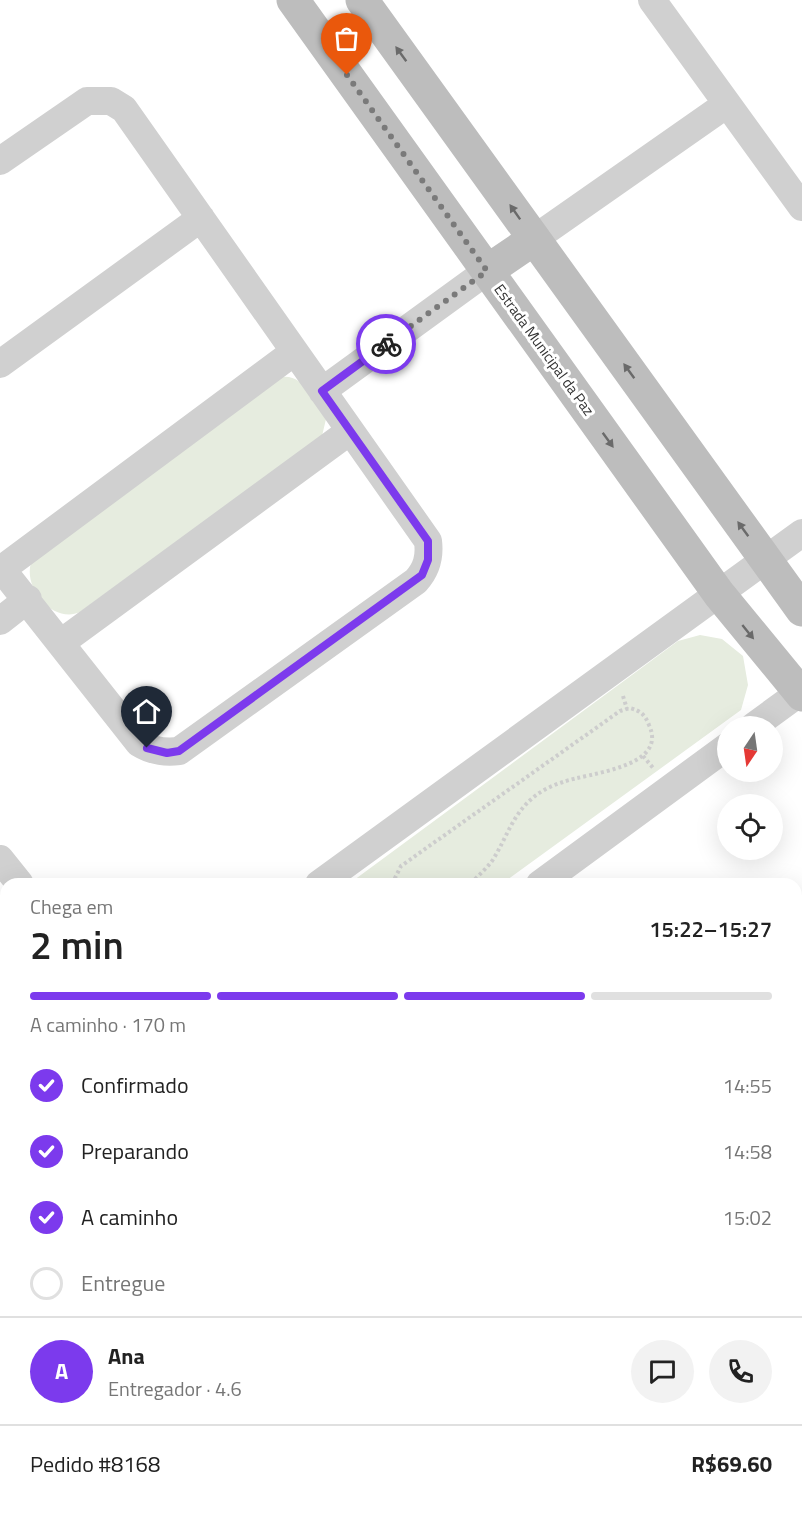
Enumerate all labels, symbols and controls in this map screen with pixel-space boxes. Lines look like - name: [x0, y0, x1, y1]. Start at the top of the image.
- pin: [321, 13, 372, 75]
- icon: bag: [330, 22, 363, 55]
- one-way arrow: [395, 46, 407, 62]
- one-way arrow: [509, 205, 521, 221]
- street label: Estrada Municipal da Paz: [489, 279, 600, 420]
- courier: [356, 314, 416, 374]
- icon: bike: [370, 328, 403, 361]
- one-way arrow: [623, 363, 635, 379]
- one-way arrow: [602, 432, 614, 448]
- one-way arrow: [737, 521, 749, 537]
- one-way arrow: [742, 624, 754, 639]
- pin: [121, 686, 172, 748]
- icon: home: [130, 695, 163, 728]
- north arrow: [717, 716, 783, 782]
- map controls: [717, 716, 783, 860]
- button: locate: [717, 794, 783, 860]
- text: Chega em: [30, 891, 113, 922]
- text: 15:22–15:27: [649, 912, 772, 946]
- text: 2 min: [30, 915, 124, 974]
- text: A caminho · 170 m: [30, 1009, 186, 1040]
- text: Confirmado: [81, 1068, 189, 1102]
- icon: check: [30, 1069, 63, 1102]
- text: 14:55: [723, 1070, 772, 1101]
- text: Preparando: [81, 1134, 189, 1168]
- icon: check: [30, 1135, 63, 1168]
- text: 14:58: [723, 1136, 772, 1167]
- text: A caminho: [81, 1200, 178, 1234]
- icon: check: [30, 1201, 63, 1234]
- text: 15:02: [723, 1202, 772, 1233]
- text: Entregue: [81, 1266, 165, 1300]
- text: Ana: [108, 1339, 145, 1373]
- button: chat: [631, 1340, 694, 1403]
- button: phone: [709, 1340, 772, 1403]
- text: A: [55, 1354, 68, 1388]
- text: Entregador · 4.6: [108, 1373, 242, 1404]
- text: Pedido #8168: [30, 1447, 160, 1481]
- text: R$69.60: [691, 1447, 772, 1481]

